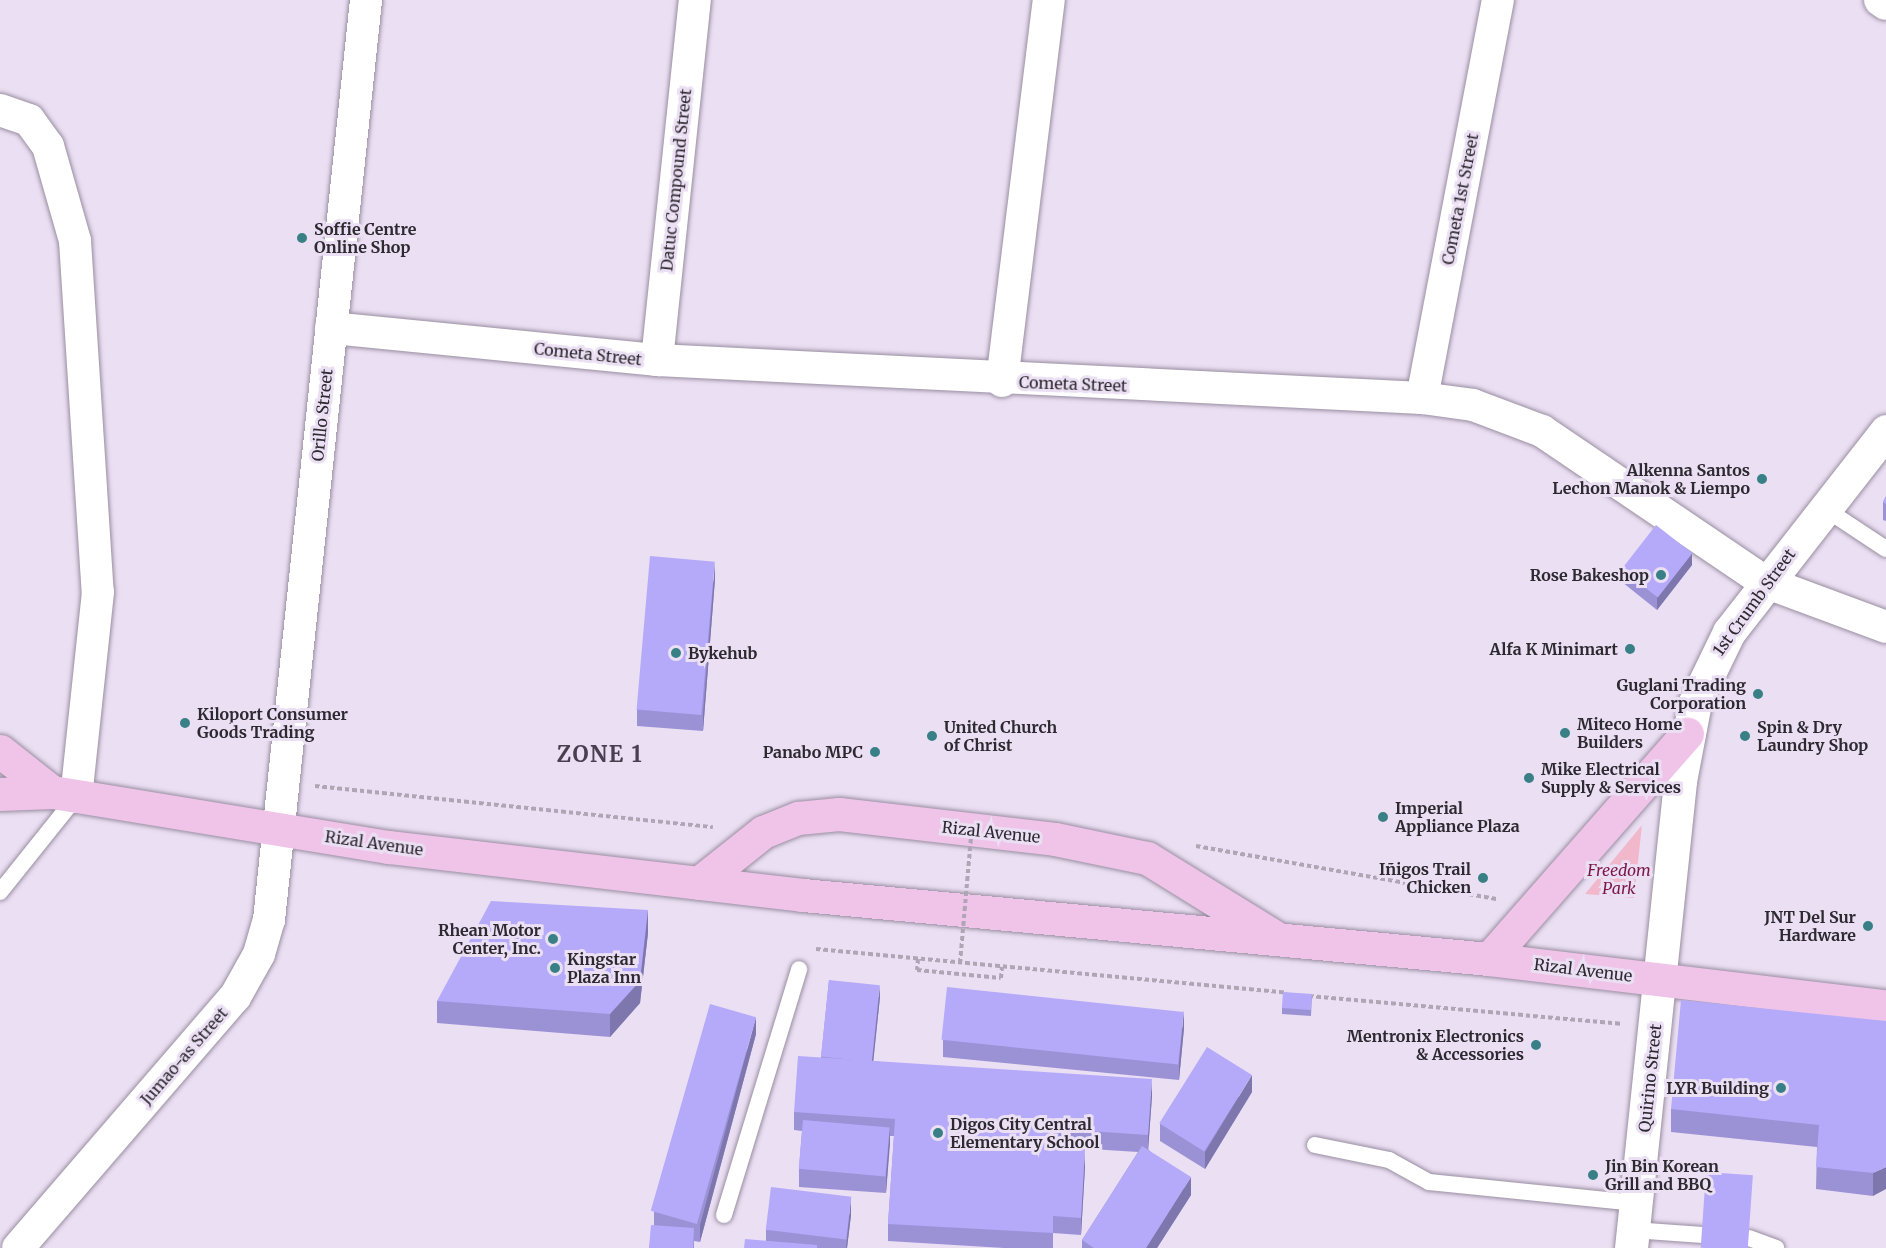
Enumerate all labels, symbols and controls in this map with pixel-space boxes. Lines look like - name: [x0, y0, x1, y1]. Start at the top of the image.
- street label: Datuc Compound Street: [657, 88, 695, 272]
- street label: Cometa 1st Street: [1438, 132, 1482, 266]
- place label: Soffie Centre Online Shop: [314, 219, 416, 257]
- marker: Soffie Centre Online Shop: [295, 231, 309, 245]
- street label: Cometa Street: [533, 339, 643, 369]
- street label: Orillo Street: [308, 368, 336, 462]
- street label: Cometa Street: [1019, 373, 1127, 395]
- place label: Alkenna Santos Lechon Manok & Liempo: [1552, 460, 1750, 498]
- marker: Alkenna Santos Lechon Manok & Liempo: [1755, 472, 1769, 486]
- street label: 1st Crumb Street: [1709, 545, 1799, 659]
- place label: Rose Bakeshop: [1530, 565, 1649, 585]
- marker: Rose Bakeshop: [1654, 568, 1668, 582]
- place label: Alfa K Minimart: [1490, 639, 1618, 659]
- marker: Alfa K Minimart: [1623, 642, 1637, 656]
- place label: Bykehub: [688, 643, 757, 663]
- marker: Bykehub: [669, 646, 683, 660]
- place label: Guglani Trading Corporation: [1617, 675, 1746, 713]
- marker: Guglani Trading Corporation: [1751, 687, 1765, 701]
- place label: Kiloport Consumer Goods Trading: [197, 704, 348, 742]
- place label: Miteco Home Builders: [1577, 714, 1682, 752]
- marker: Kiloport Consumer Goods Trading: [178, 716, 192, 730]
- place label: United Church of Christ: [944, 717, 1057, 755]
- place label: Spin & Dry Laundry Shop: [1757, 717, 1868, 755]
- marker: Miteco Home Builders: [1558, 726, 1572, 740]
- marker: United Church of Christ: [925, 729, 939, 743]
- marker: Spin & Dry Laundry Shop: [1738, 729, 1752, 743]
- district label: ZONE 1: [557, 742, 643, 768]
- place label: Panabo MPC: [763, 742, 863, 762]
- marker: Panabo MPC: [868, 745, 882, 759]
- place label: Mike Electrical Supply & Services: [1541, 759, 1681, 797]
- marker: Mike Electrical Supply & Services: [1522, 771, 1536, 785]
- place label: Imperial Appliance Plaza: [1395, 798, 1520, 836]
- marker: Imperial Appliance Plaza: [1376, 810, 1390, 824]
- street label: Rizal Avenue: [941, 817, 1041, 847]
- street label: Rizal Avenue: [324, 827, 424, 859]
- place label: Iñigos Trail Chicken: [1379, 859, 1471, 897]
- park label: Freedom Park: [1587, 860, 1651, 898]
- marker: Iñigos Trail Chicken: [1476, 871, 1490, 885]
- place label: JNT Del Sur Hardware: [1764, 907, 1856, 945]
- marker: JNT Del Sur Hardware: [1861, 919, 1875, 933]
- place label: Rhean Motor Center, Inc.: [438, 920, 541, 958]
- marker: Rhean Motor Center, Inc.: [546, 932, 560, 946]
- place label: Kingstar Plaza Inn: [567, 949, 641, 987]
- street label: Rizal Avenue: [1533, 954, 1633, 986]
- marker: Kingstar Plaza Inn: [548, 961, 562, 975]
- street label: Jumao-as Street: [136, 1003, 232, 1109]
- street label: Quirino Street: [1635, 1023, 1665, 1133]
- place label: Mentronix Electronics & Accessories: [1347, 1026, 1524, 1064]
- marker: Mentronix Electronics & Accessories: [1529, 1038, 1543, 1052]
- place label: LYR Building: [1666, 1078, 1769, 1098]
- marker: LYR Building: [1774, 1081, 1788, 1095]
- place label: Digos City Central Elementary School: [950, 1114, 1099, 1152]
- marker: Digos City Central Elementary School: [931, 1126, 945, 1140]
- place label: Jin Bin Korean Grill and BBQ: [1605, 1156, 1719, 1194]
- marker: Jin Bin Korean Grill and BBQ: [1586, 1168, 1600, 1182]

